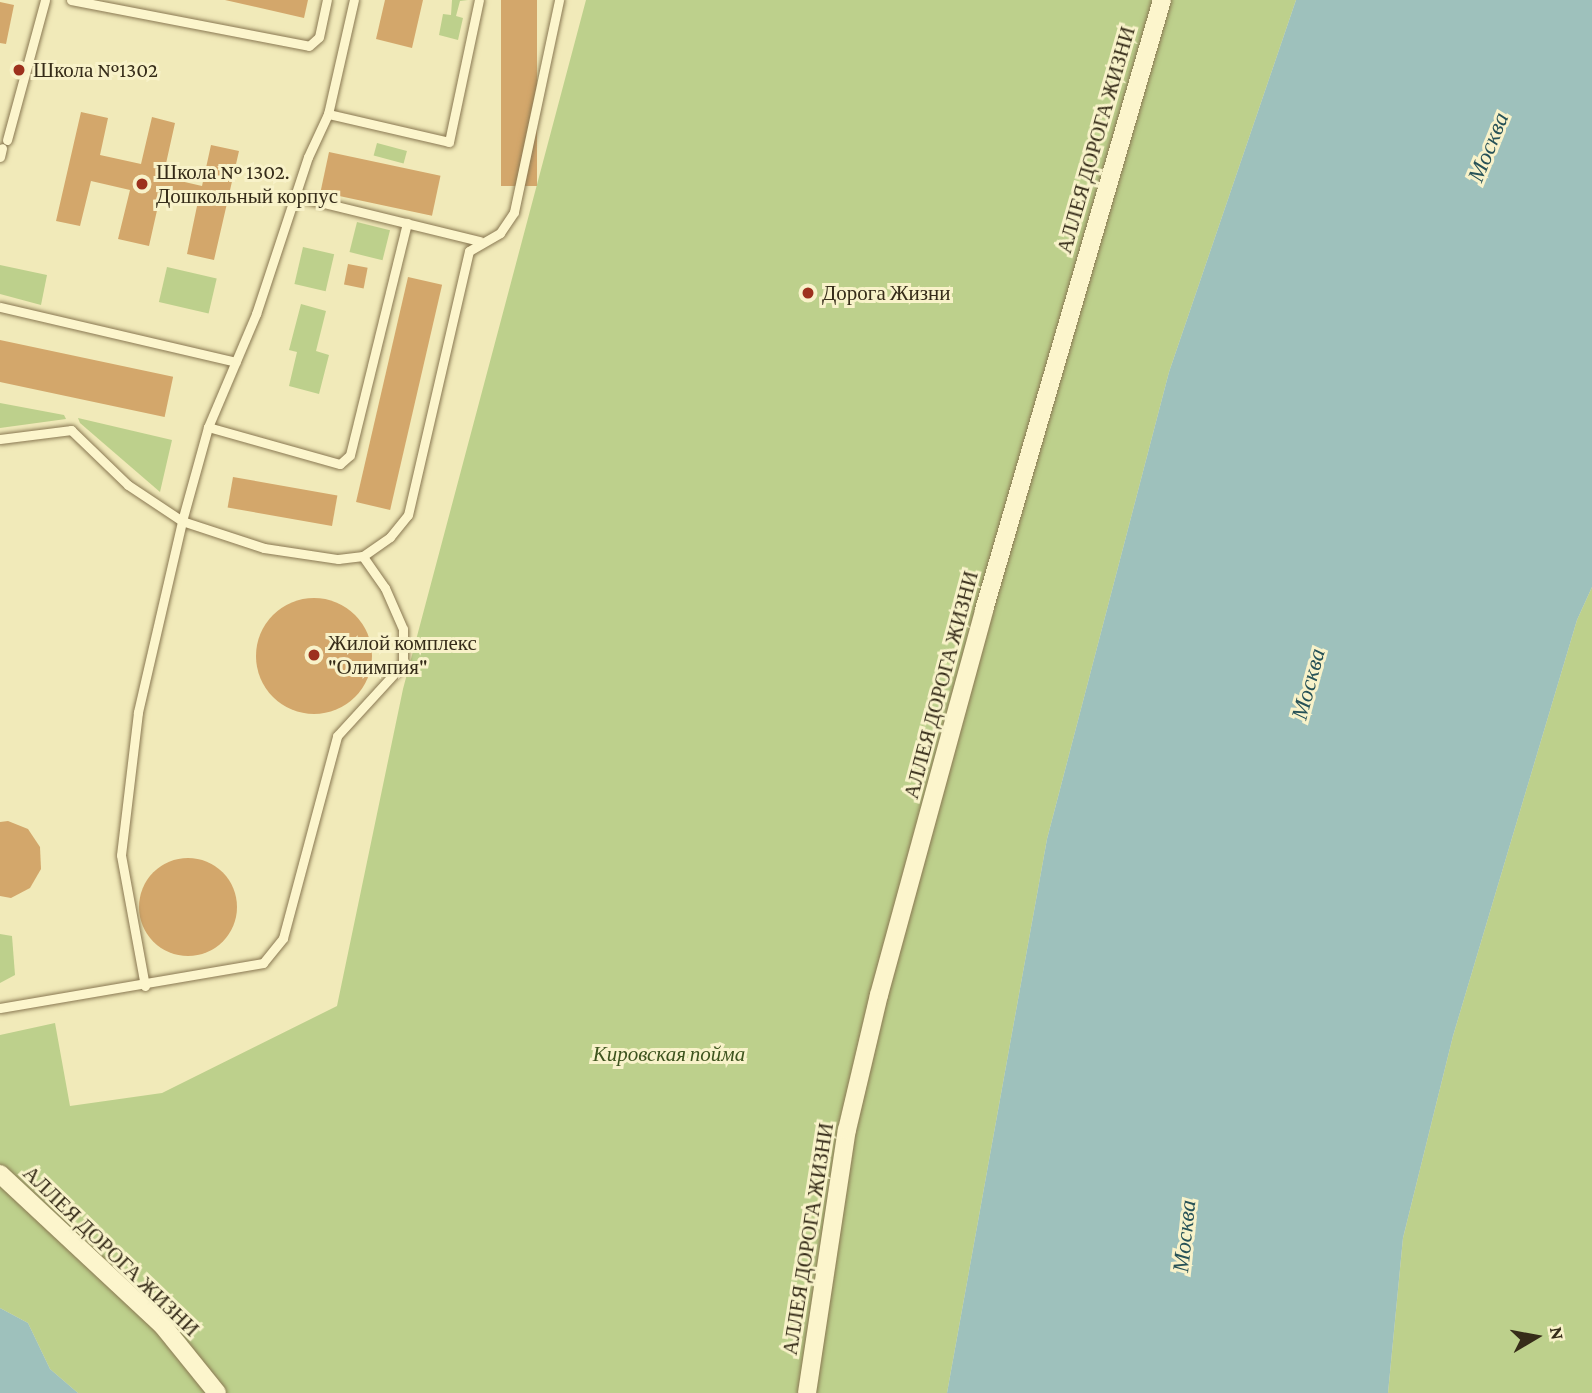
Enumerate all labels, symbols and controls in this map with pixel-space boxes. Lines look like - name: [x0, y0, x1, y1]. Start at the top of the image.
- street label: АЛЛЕЯ ДОРОГА ЖИЗНИ: [1052, 24, 1140, 256]
- place label: Школа №1302: [33, 57, 158, 83]
- marker: Школа №1302: [11, 62, 27, 78]
- water label: Москва: [1462, 108, 1514, 186]
- place label: Школа № 1302. Дошкольный корпус: [156, 159, 338, 209]
- marker: Школа № 1302. Дошкольный корпус: [134, 176, 150, 192]
- place label: Дорога Жизни: [822, 280, 951, 306]
- marker: Дорога Жизни: [800, 285, 816, 301]
- street label: АЛЛЕЯ ДОРОГА ЖИЗНИ: [898, 568, 984, 802]
- place label: Жилой комплекс "Олимпия": [328, 630, 477, 680]
- water label: Москва: [1285, 645, 1331, 723]
- marker: Жилой комплекс "Олимпия": [306, 647, 322, 663]
- park label: Кировская пойма: [593, 1041, 745, 1067]
- street label: АЛЛЕЯ ДОРОГА ЖИЗНИ: [777, 1121, 839, 1357]
- street label: АЛЛЕЯ ДОРОГА ЖИЗНИ: [18, 1160, 204, 1342]
- water label: Москва: [1166, 1198, 1202, 1274]
- north arrow: [1501, 1302, 1571, 1372]
- text: N: [1546, 1325, 1569, 1341]

